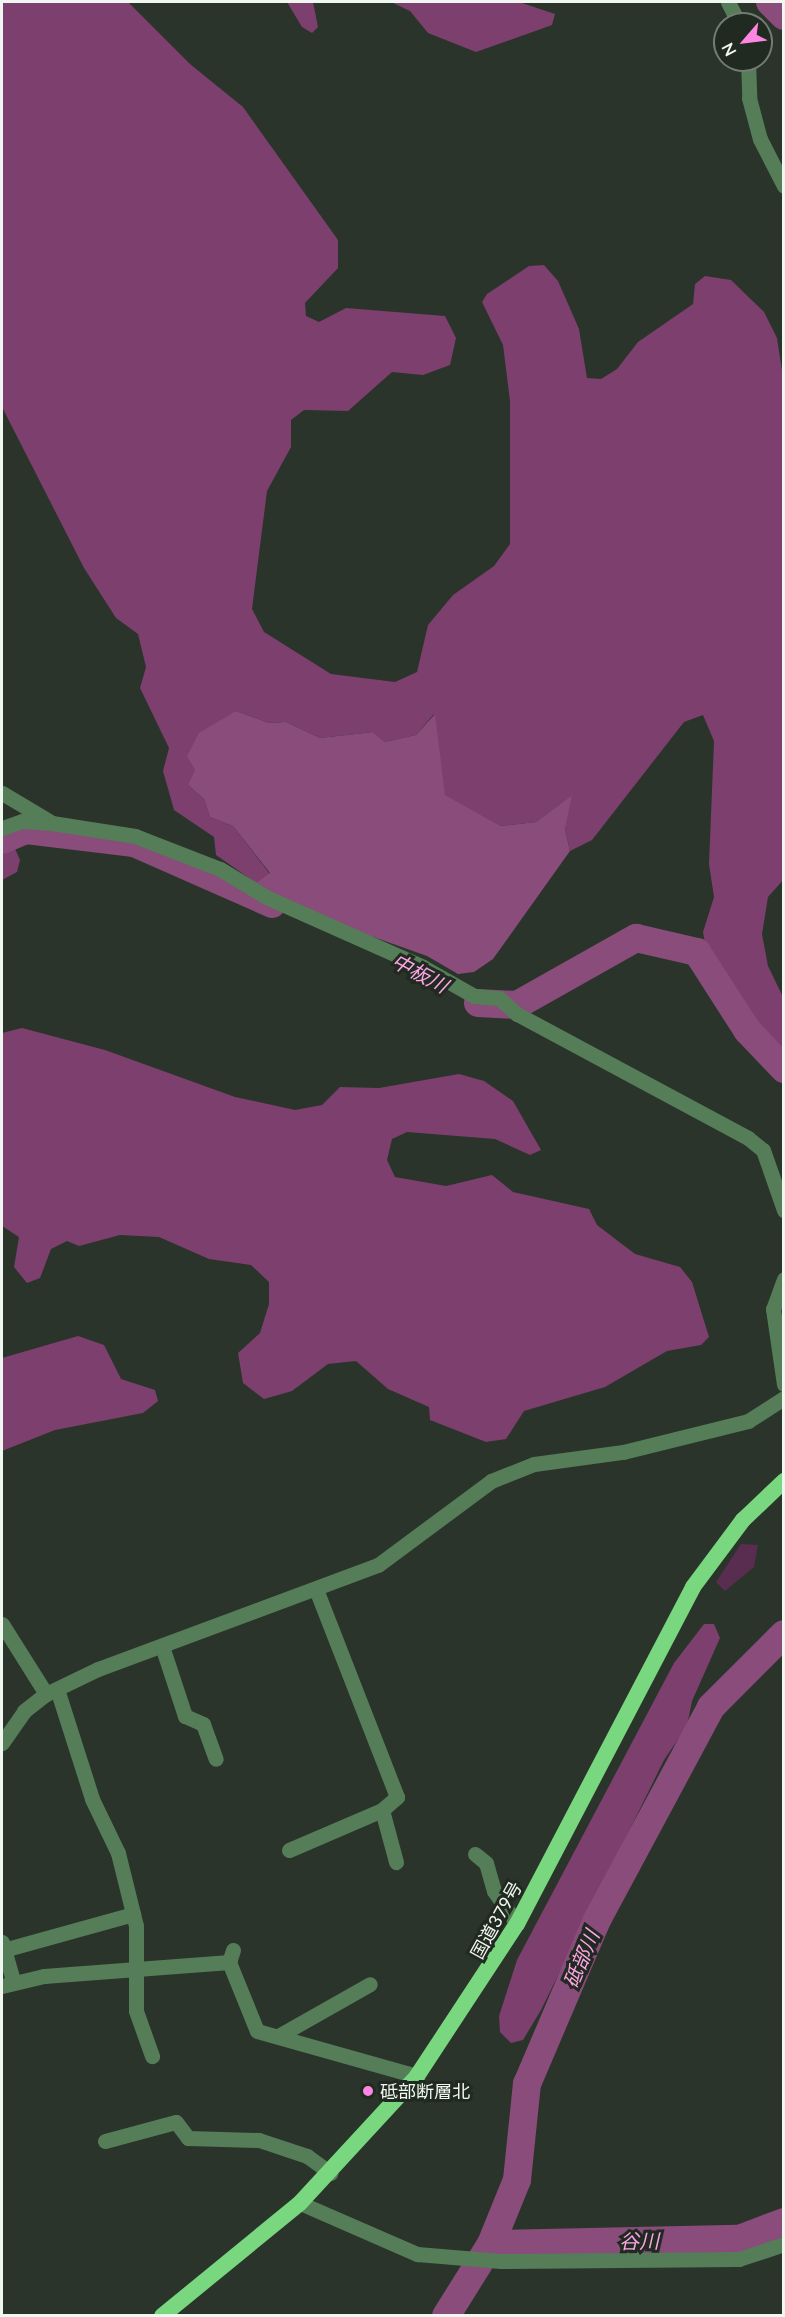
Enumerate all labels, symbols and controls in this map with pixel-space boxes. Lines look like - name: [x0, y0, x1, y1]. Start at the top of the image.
- north arrow: [713, 12, 773, 72]
- text: N: [717, 40, 740, 60]
- water label: 中板川: [388, 948, 452, 998]
- street label: 国道379号: [466, 1877, 526, 1963]
- water label: 砥部川: [558, 1927, 604, 1991]
- place label: 砥部断層北: [380, 2080, 470, 2102]
- marker: 砥部断層北: [361, 2084, 375, 2098]
- water label: 谷川: [619, 2229, 659, 2253]

